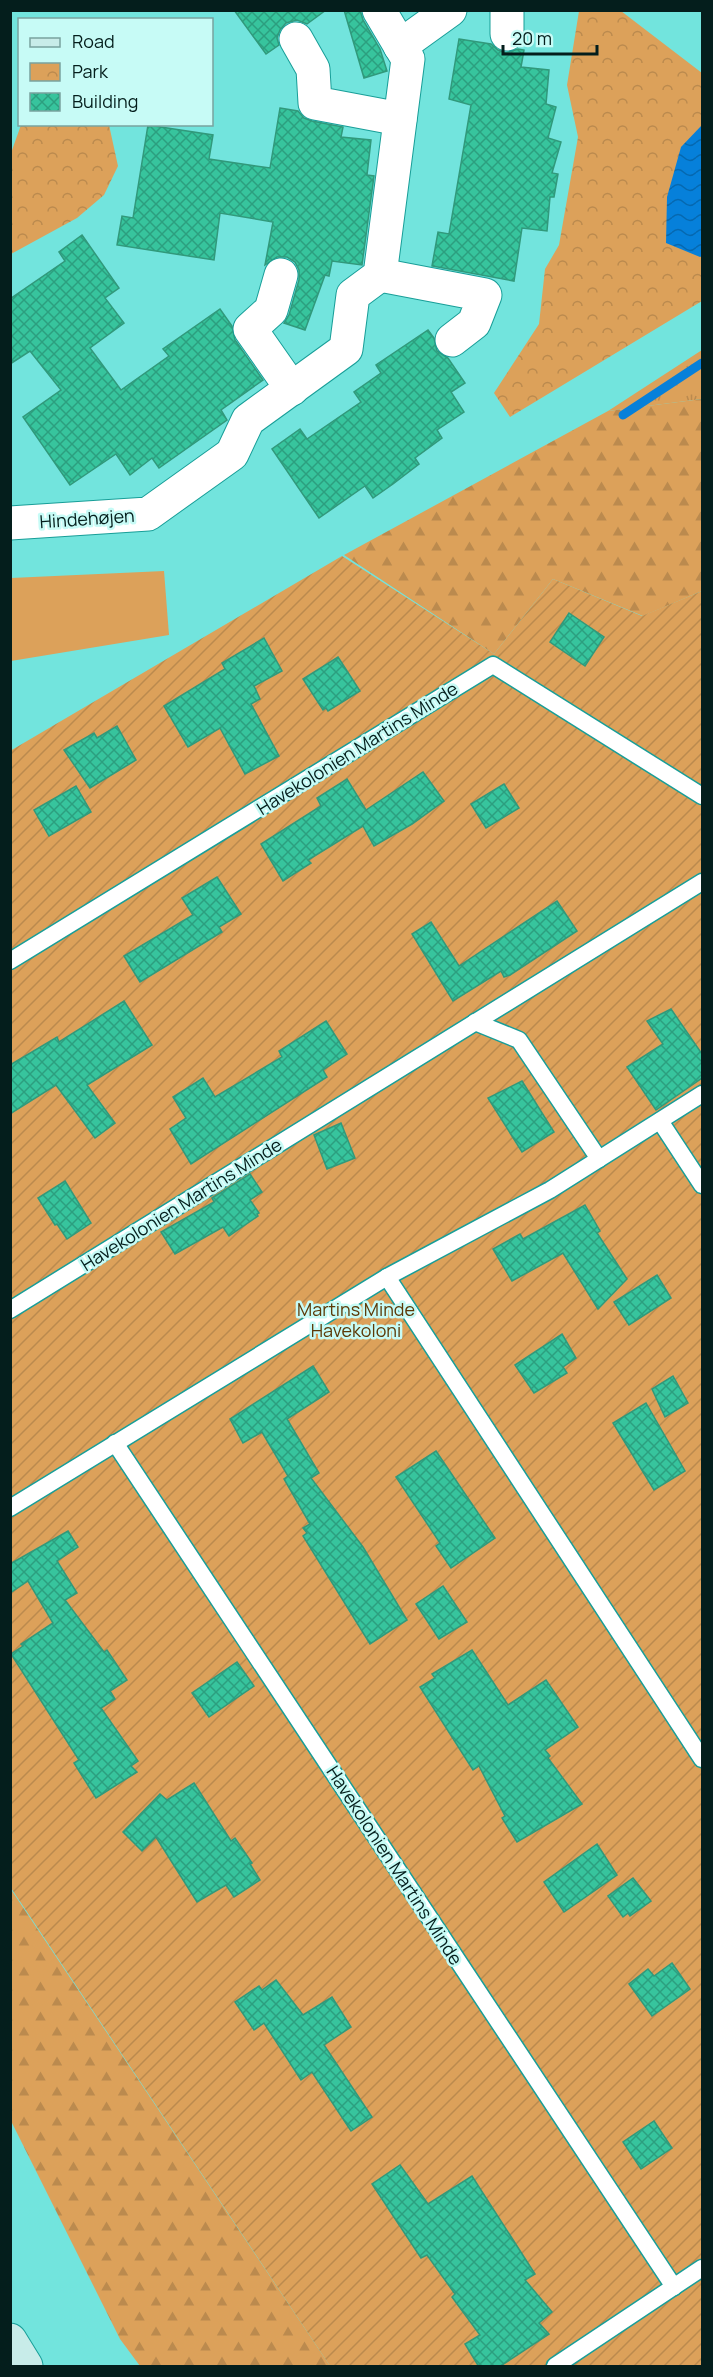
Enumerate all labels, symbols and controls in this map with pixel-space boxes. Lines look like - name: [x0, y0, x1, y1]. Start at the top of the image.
- legend: [18, 18, 213, 126]
- scale bar: [503, 18, 598, 56]
- text: 20 m: [512, 26, 552, 50]
- text: Road: [72, 29, 115, 53]
- text: Park: [72, 59, 109, 83]
- text: Building: [72, 89, 138, 113]
- street label: Hindehøjen: [39, 503, 135, 533]
- street label: Havekolonien Martins Minde: [252, 676, 462, 820]
- street label: Havekolonien Martins Minde: [76, 1132, 286, 1276]
- park label: Martins Minde Havekoloni: [297, 1297, 415, 1342]
- street label: Havekolonien Martins Minde: [322, 1761, 468, 1969]

